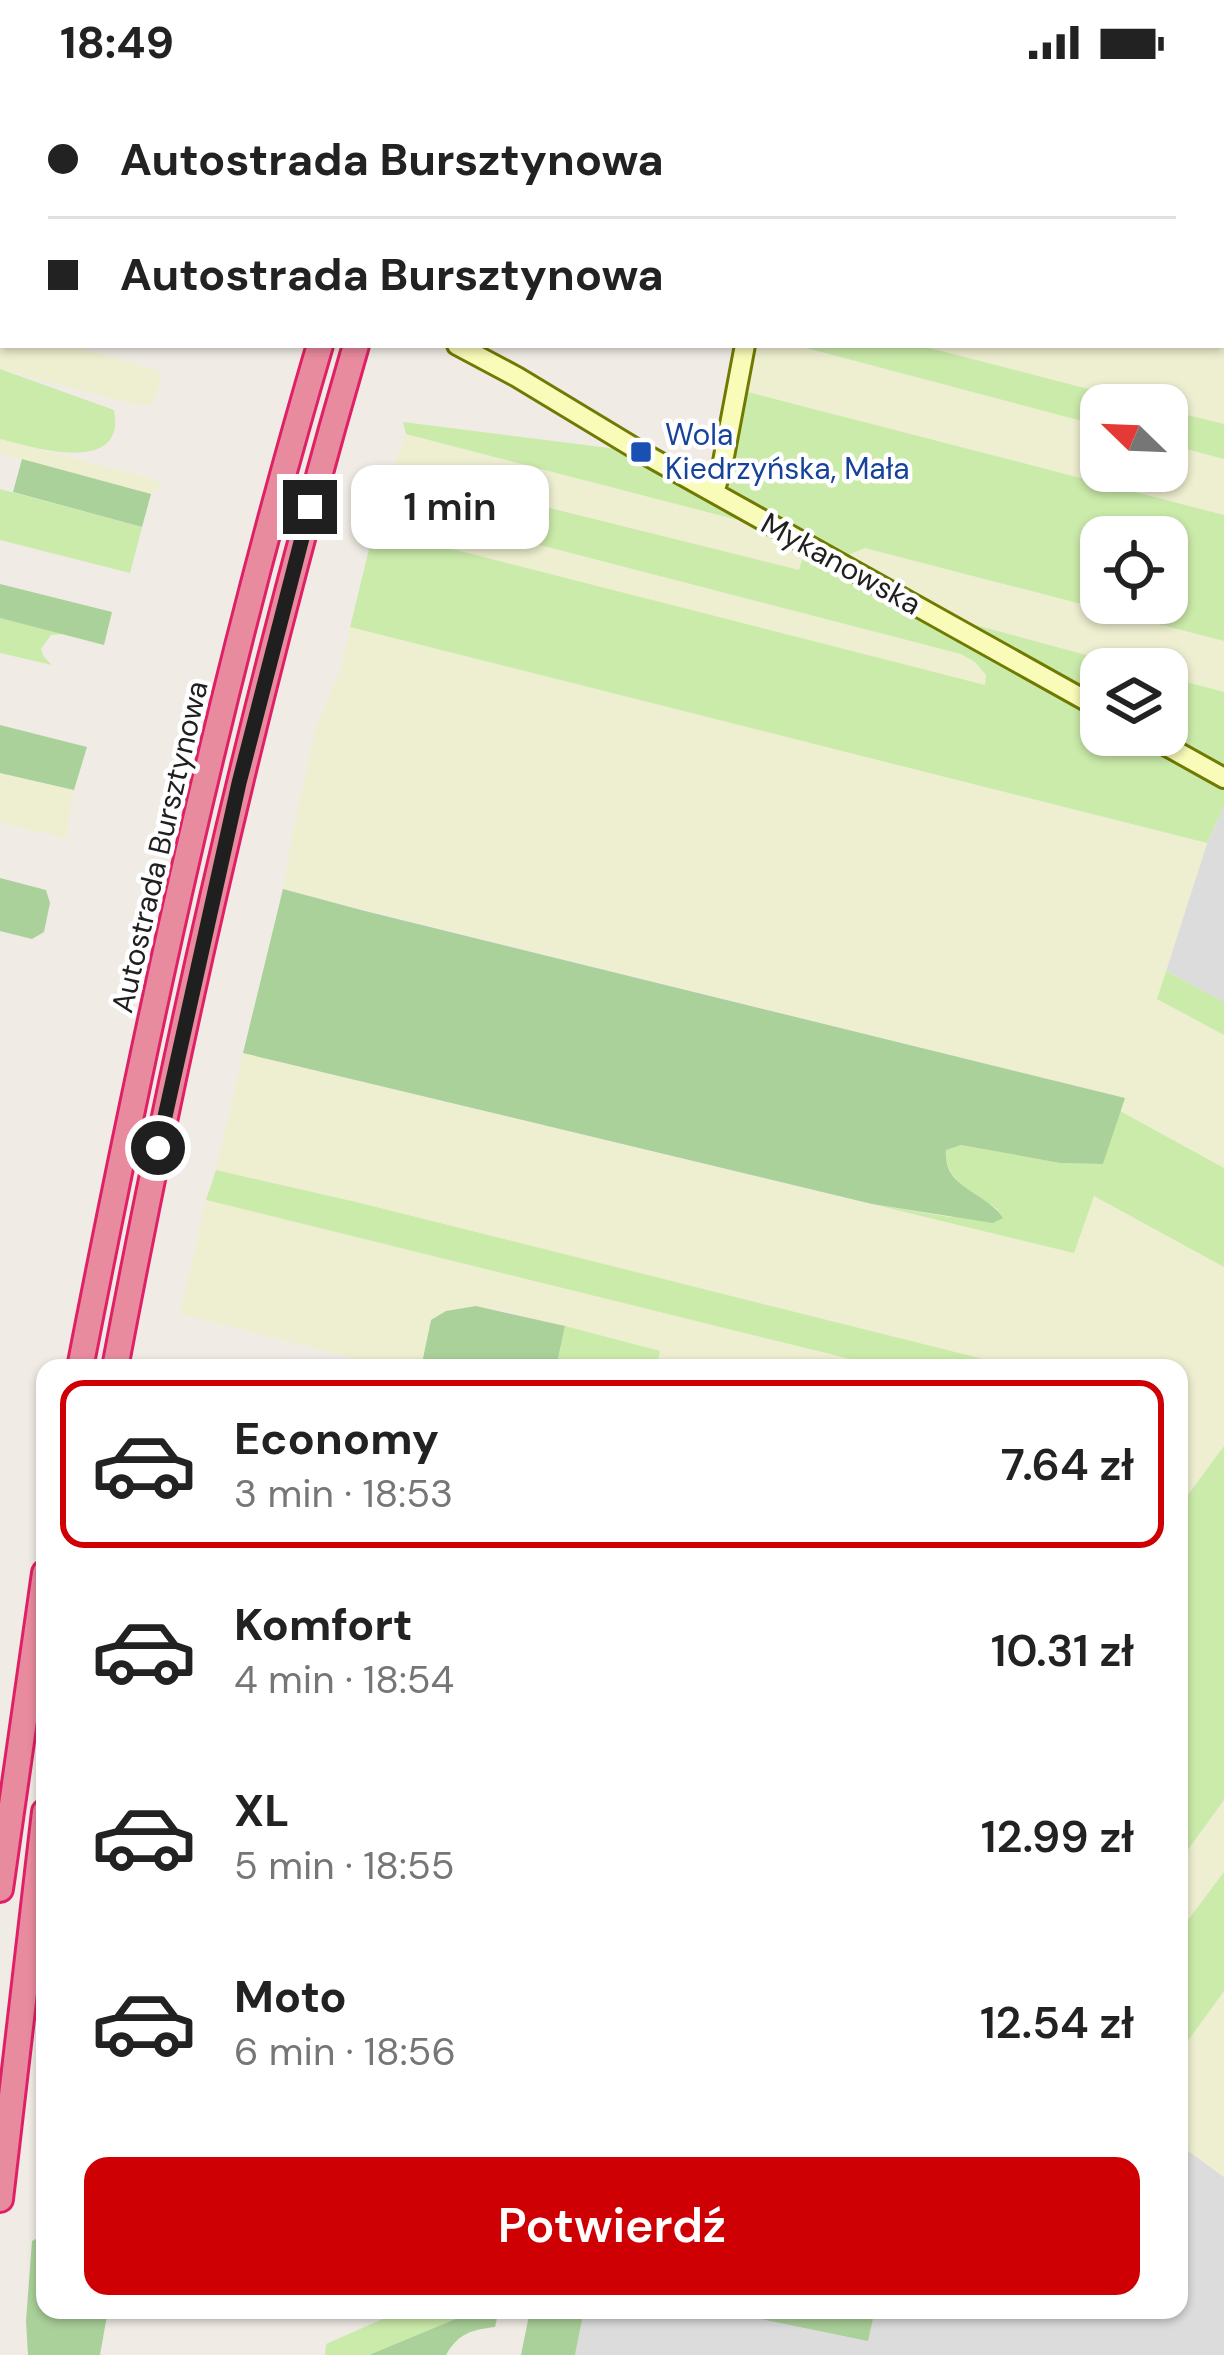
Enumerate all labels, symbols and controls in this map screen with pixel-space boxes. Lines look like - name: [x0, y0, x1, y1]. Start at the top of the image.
- text: 18:49: [60, 13, 174, 72]
- text: Autostrada Bursztynowa: [120, 130, 664, 189]
- text: Autostrada Bursztynowa: [120, 245, 664, 304]
- north arrow: [1080, 384, 1188, 492]
- map controls: [1080, 384, 1188, 756]
- place label: Wola Kiedrzyńska, Mała: [665, 415, 910, 488]
- marker: Wola Kiedrzyńska, Mała: [628, 439, 654, 465]
- callout: 1 min: [352, 465, 550, 549]
- route end: [283, 480, 337, 534]
- text: 1 min: [403, 481, 497, 532]
- street label: Mykanowska: [754, 504, 928, 624]
- button: locate: [1080, 516, 1188, 624]
- button: layers: [1080, 648, 1188, 756]
- street label: Autostrada Bursztynowa: [102, 677, 217, 1017]
- route start: [131, 1121, 185, 1175]
- text: Economy: [234, 1409, 439, 1468]
- icon: car: [90, 1410, 198, 1518]
- text: 7.64 zł: [1001, 1435, 1134, 1494]
- text: 3 min · 18:53: [234, 1468, 453, 1519]
- text: Komfort: [234, 1595, 412, 1654]
- icon: car: [90, 1596, 198, 1704]
- text: 10.31 zł: [991, 1621, 1134, 1680]
- text: 4 min · 18:54: [234, 1654, 454, 1705]
- text: XL: [234, 1781, 289, 1840]
- icon: car: [90, 1782, 198, 1890]
- text: 12.99 zł: [981, 1807, 1134, 1866]
- text: 5 min · 18:55: [234, 1840, 454, 1891]
- text: Moto: [234, 1967, 347, 2026]
- icon: car: [90, 1968, 198, 2076]
- text: 12.54 zł: [980, 1993, 1134, 2052]
- text: 6 min · 18:56: [234, 2026, 456, 2077]
- button: Potwierdź: [84, 2157, 1140, 2295]

